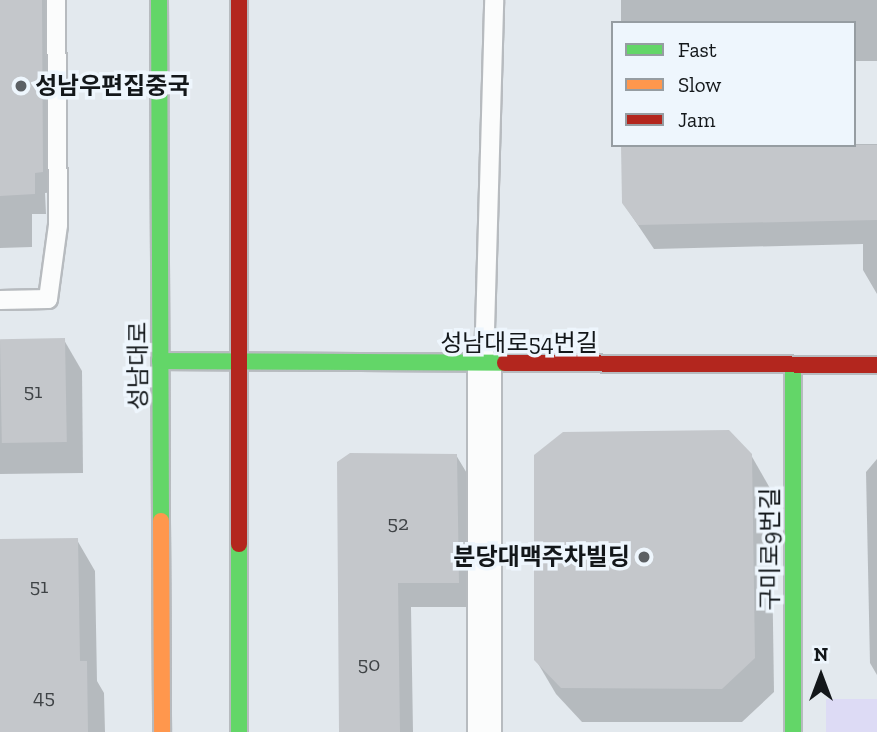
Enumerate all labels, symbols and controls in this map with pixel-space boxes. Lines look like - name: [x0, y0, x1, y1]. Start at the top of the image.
- legend: [611, 21, 856, 147]
- text: Fast: [678, 37, 717, 62]
- place label: 성남우편집중국: [35, 72, 190, 100]
- text: Slow: [678, 72, 721, 97]
- marker: 성남우편집중국: [13, 78, 29, 94]
- text: Jam: [678, 107, 715, 132]
- street label: 성남대로: [124, 322, 152, 410]
- street label: 성남대로54번길: [440, 329, 598, 357]
- house number: 51: [24, 378, 42, 404]
- street label: 구미로9번길: [756, 487, 784, 611]
- house number: 52: [387, 510, 409, 536]
- place label: 분당대맥주차빌딩: [453, 543, 630, 571]
- marker: 분당대맥주차빌딩: [636, 549, 652, 565]
- house number: 51: [30, 573, 48, 599]
- north arrow: [786, 641, 856, 711]
- text: N: [814, 643, 828, 666]
- house number: 50: [358, 651, 380, 677]
- house number: 45: [33, 684, 55, 710]

